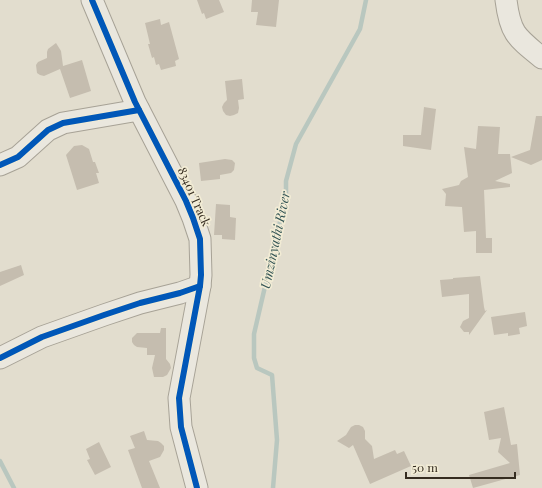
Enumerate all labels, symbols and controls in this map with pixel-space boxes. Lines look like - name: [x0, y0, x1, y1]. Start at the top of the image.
- street label: 83401 Track: [175, 165, 215, 229]
- water label: Umzinyathi River: [256, 189, 293, 290]
- scale bar: [406, 454, 515, 480]
- text: 50 m: [412, 459, 438, 475]

